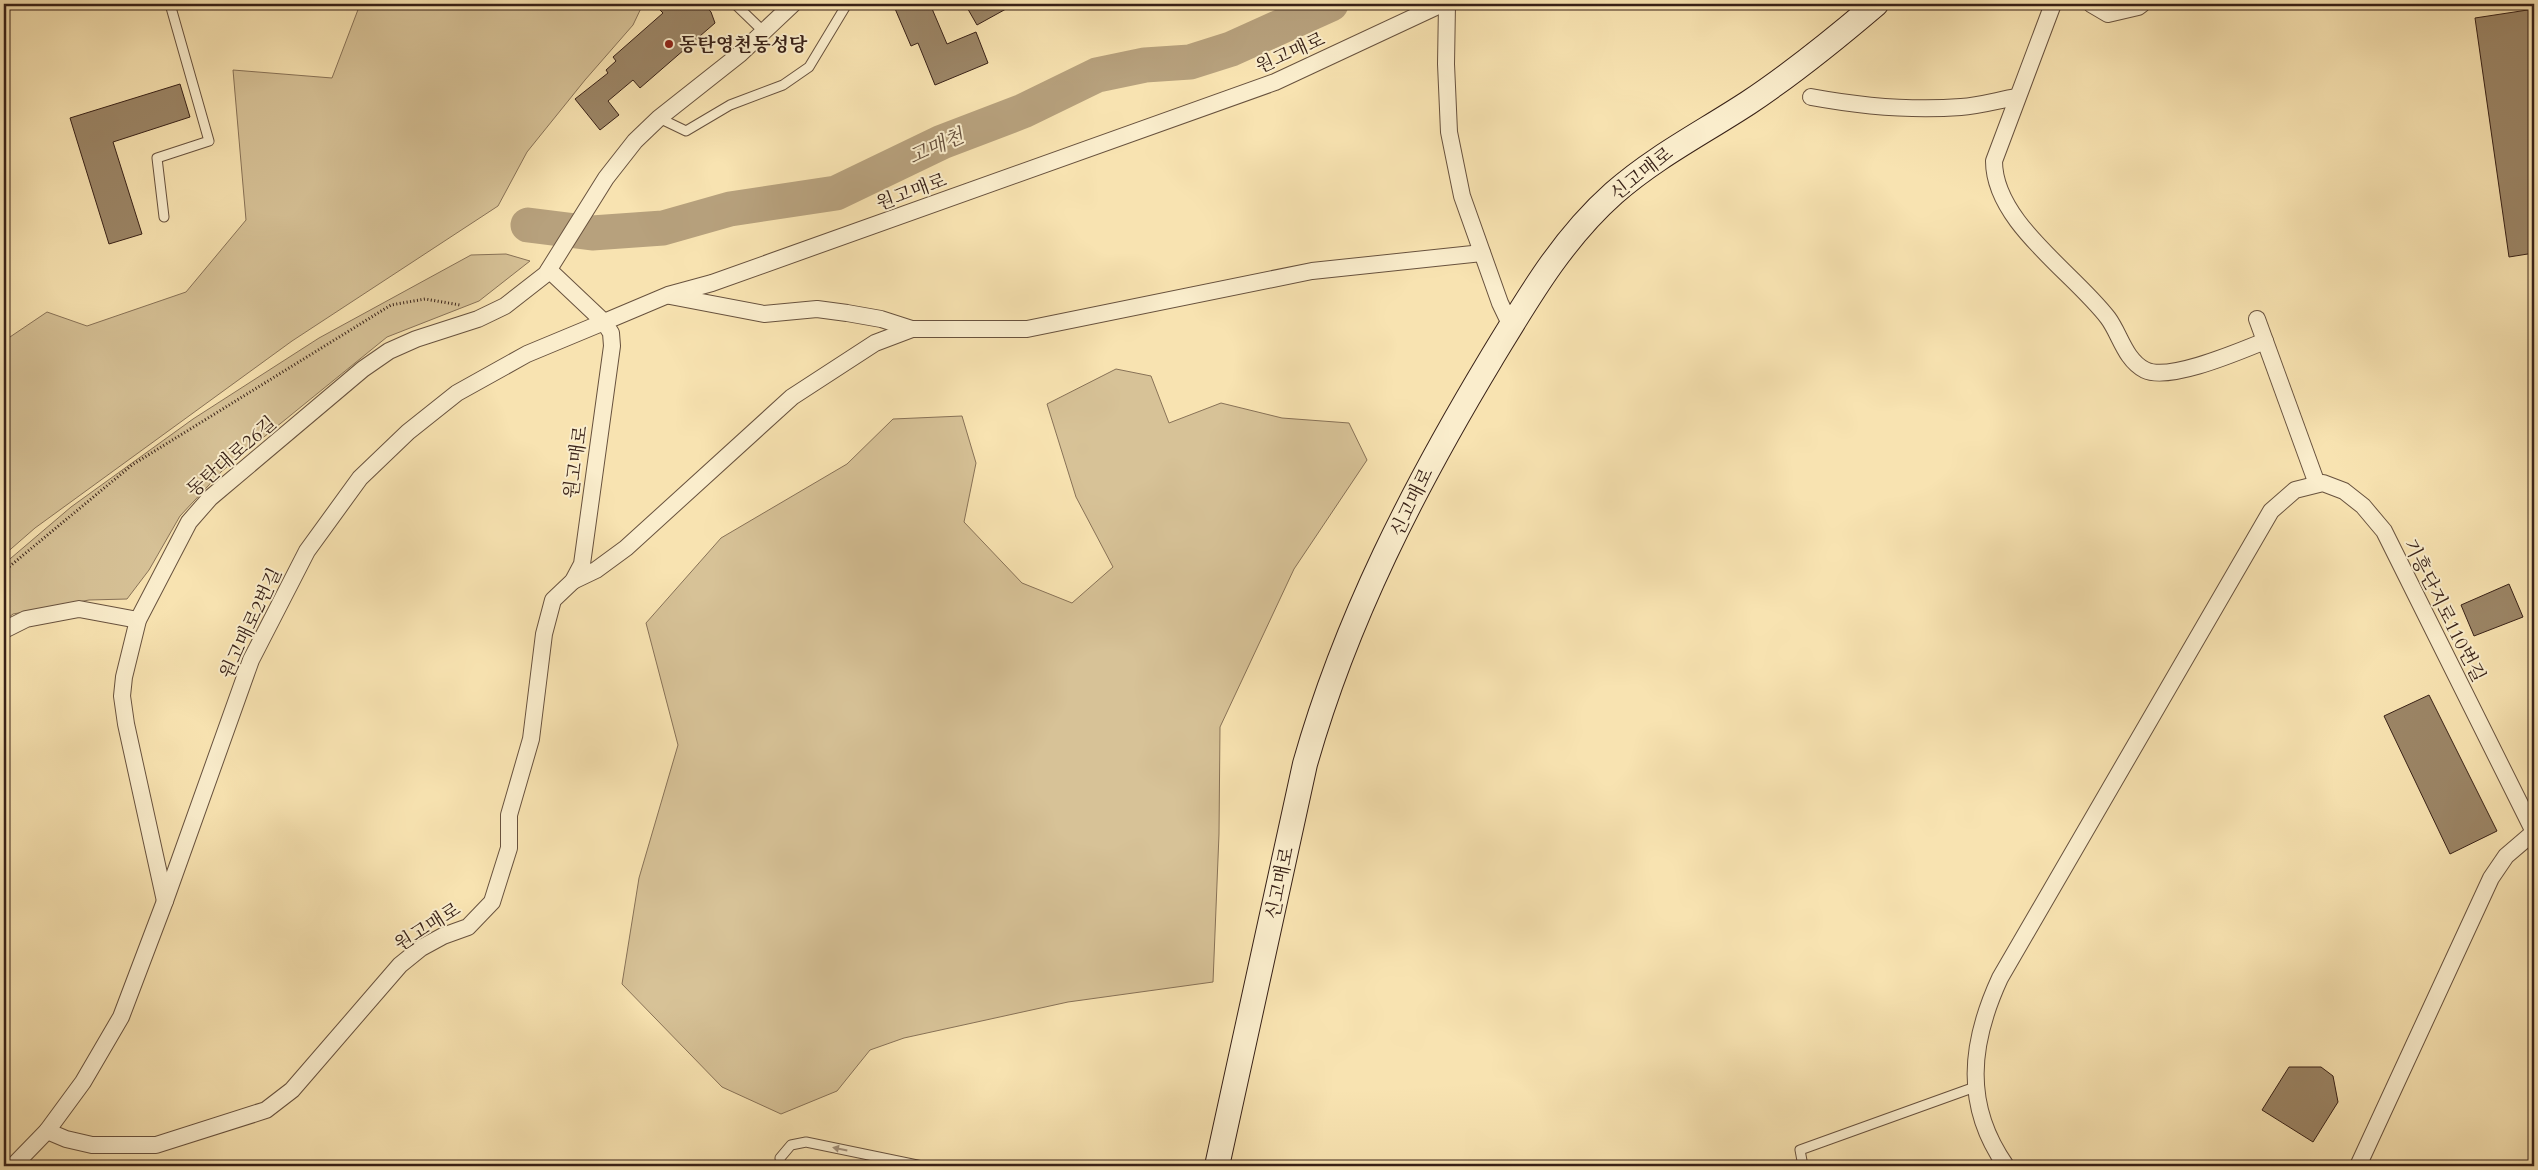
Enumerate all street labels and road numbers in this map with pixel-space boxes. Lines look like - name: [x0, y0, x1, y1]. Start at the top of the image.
- street label: 원고매로: [1252, 26, 1329, 80]
- street label: 신고매로: [1605, 141, 1679, 207]
- street label: 원고매로: [872, 167, 950, 217]
- street label: 동탄대로26길: [181, 410, 282, 503]
- street label: 원고매로: [558, 424, 594, 500]
- street label: 신고매로: [1384, 464, 1440, 541]
- street label: 기흥단지로110번길: [2397, 534, 2491, 687]
- street label: 원고매로2번길: [214, 564, 288, 683]
- street label: 신고매로: [1260, 845, 1300, 922]
- street label: 원고매로: [390, 896, 466, 957]

